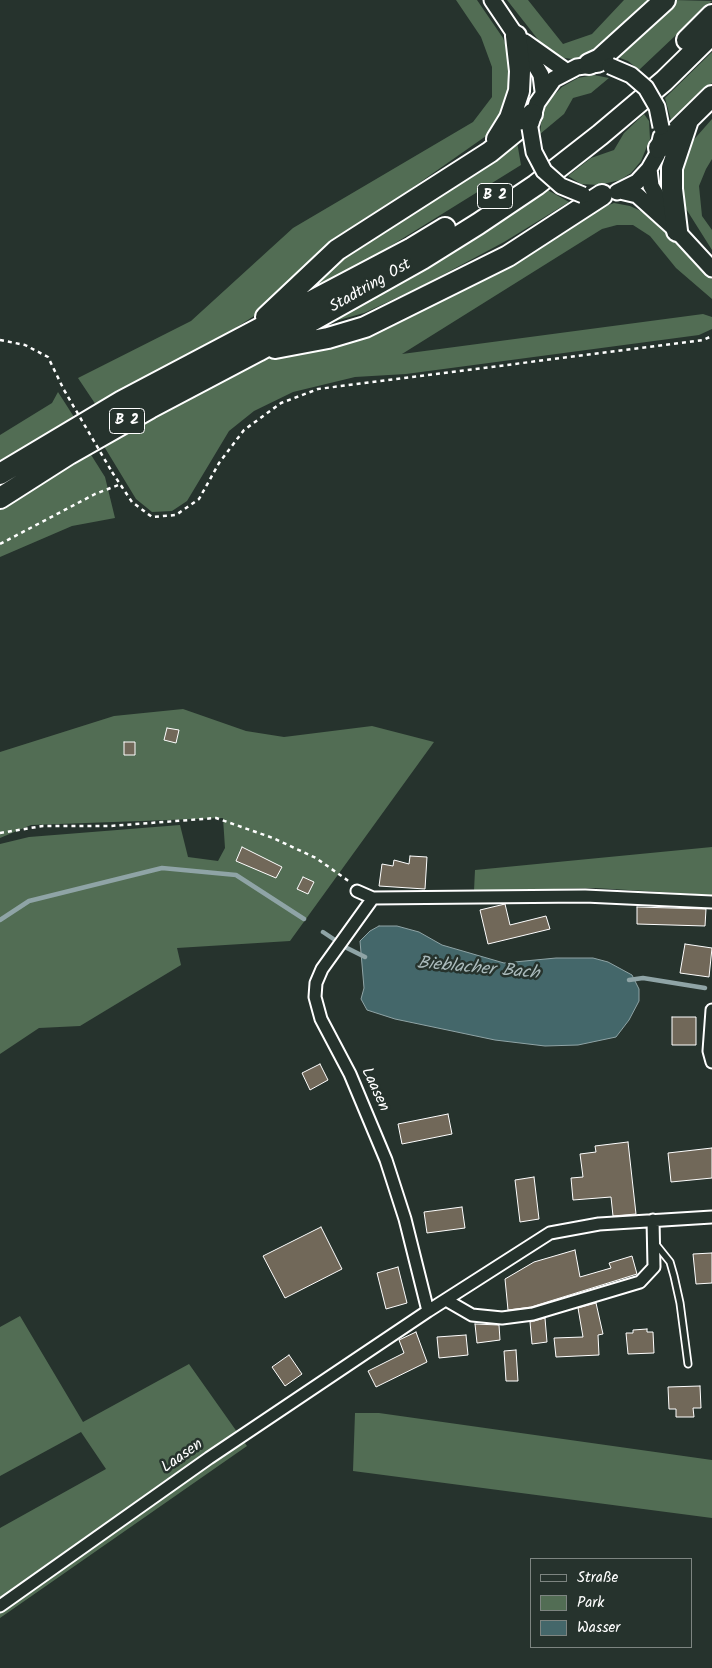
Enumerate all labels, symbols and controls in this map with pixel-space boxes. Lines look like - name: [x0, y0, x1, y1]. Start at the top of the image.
- road number: B 2: [478, 184, 512, 208]
- street label: Stadtring Ost: [327, 256, 415, 318]
- road number: B 2: [110, 408, 144, 434]
- water label: Bieblacher Bach: [416, 954, 540, 986]
- street label: Laasen: [356, 1065, 392, 1115]
- street label: Laasen: [159, 1436, 207, 1478]
- legend: [530, 1558, 692, 1648]
- text: Straße: [577, 1566, 618, 1590]
- text: Park: [577, 1591, 604, 1615]
- text: Wasser: [577, 1616, 620, 1640]

